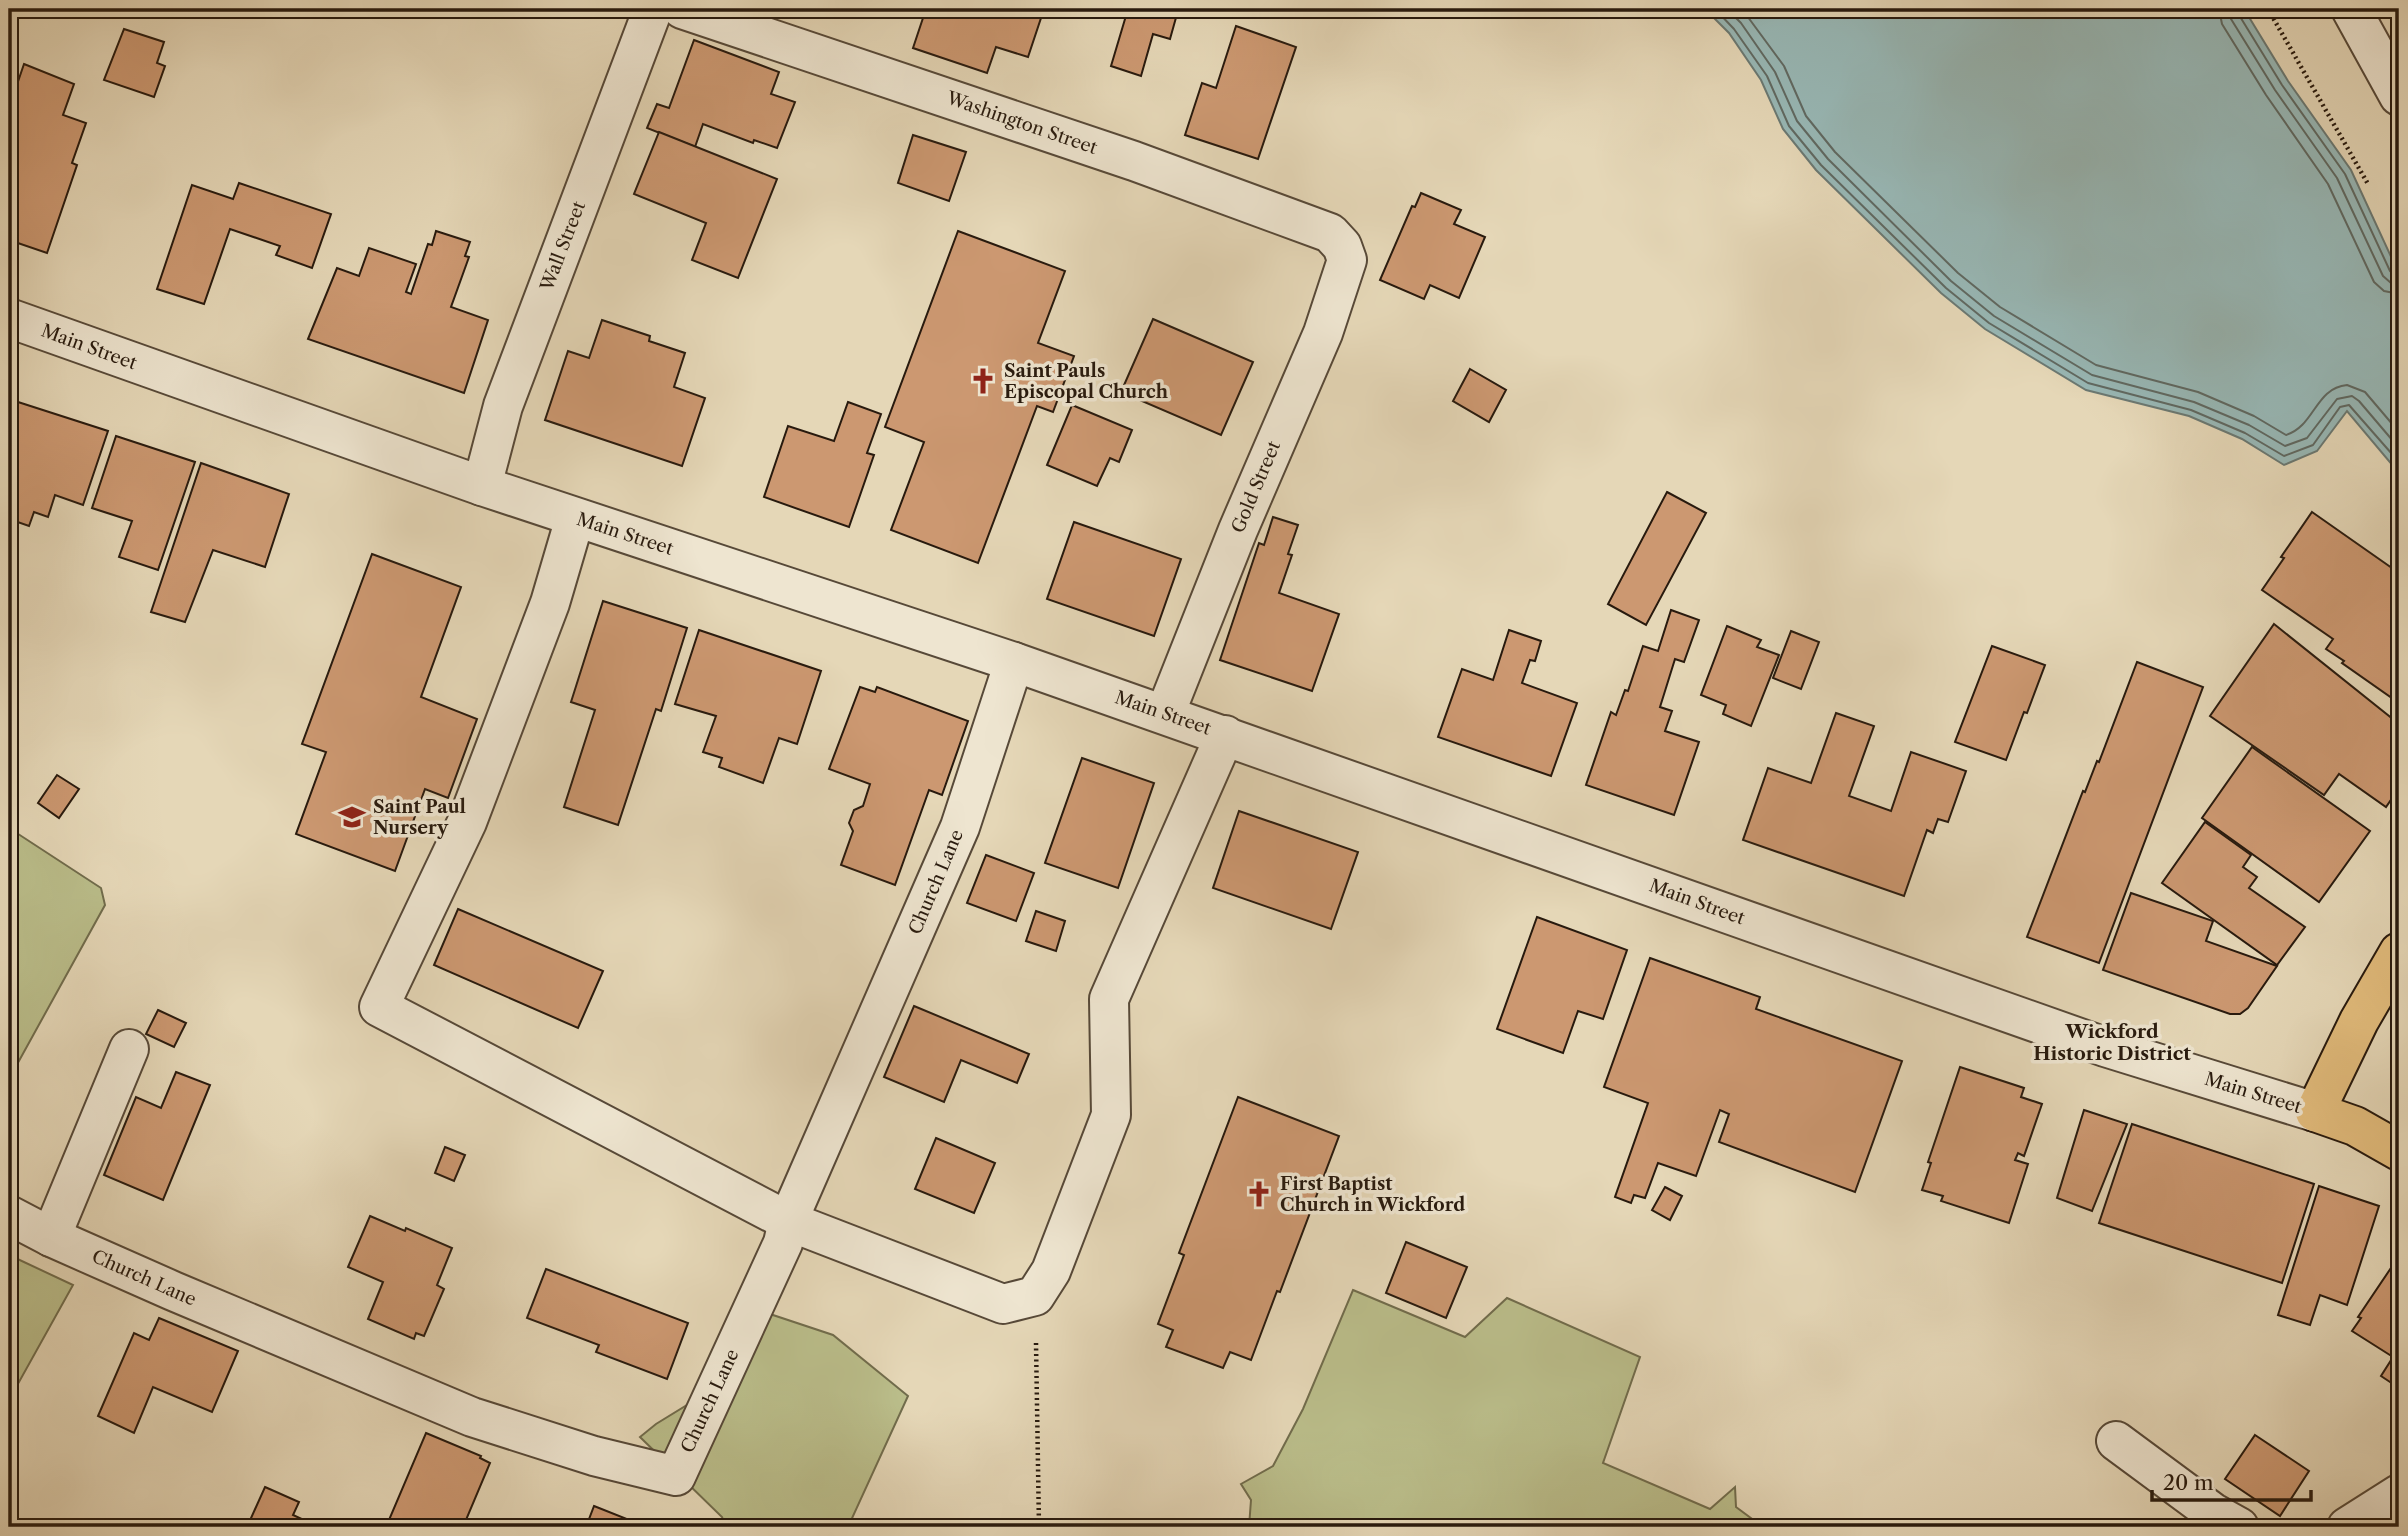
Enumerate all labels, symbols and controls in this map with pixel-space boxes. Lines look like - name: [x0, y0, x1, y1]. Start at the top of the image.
- street label: Washington Street: [943, 87, 1101, 159]
- street label: Wall Street: [536, 198, 590, 295]
- street label: Main Street: [38, 320, 140, 375]
- place label: Saint Pauls Episcopal Church: [1004, 360, 1169, 403]
- church icon: Saint Pauls Episcopal Church: [968, 366, 998, 396]
- street label: Gold Street: [1227, 437, 1285, 536]
- street label: Main Street: [574, 508, 677, 560]
- street label: Main Street: [1112, 686, 1214, 740]
- place label: Saint Paul Nursery: [373, 796, 466, 839]
- school or university icon: Saint Paul Nursery: [337, 802, 367, 832]
- street label: Church Lane: [904, 826, 968, 938]
- street label: Main Street: [1646, 875, 1748, 930]
- district label: Wickford Historic District: [2033, 1020, 2191, 1065]
- street label: Main Street: [2202, 1068, 2305, 1118]
- place label: First Baptist Church in Wickford: [1280, 1173, 1465, 1216]
- church icon: First Baptist Church in Wickford: [1244, 1179, 1274, 1209]
- street label: Church Lane: [88, 1245, 200, 1311]
- street label: Church Lane: [676, 1346, 744, 1456]
- scale bar: [2152, 1459, 2312, 1503]
- text: 20 m: [2163, 1470, 2214, 1495]

